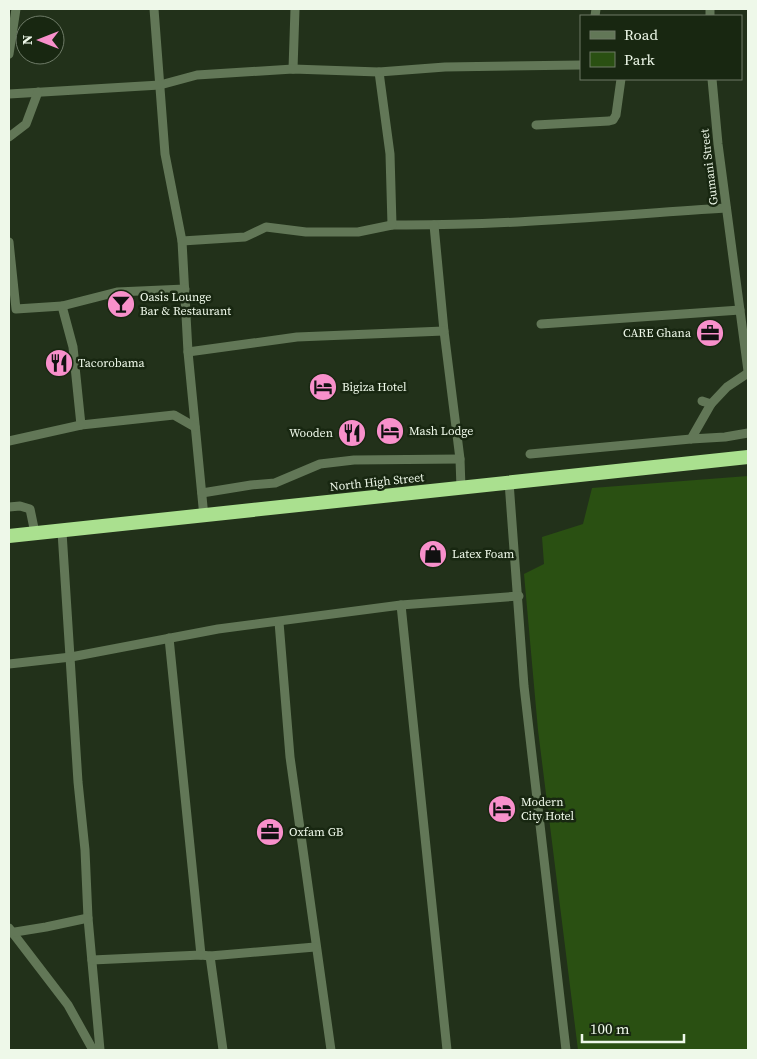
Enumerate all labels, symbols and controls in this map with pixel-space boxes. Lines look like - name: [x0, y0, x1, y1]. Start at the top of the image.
- north arrow: [15, 15, 65, 65]
- legend: [580, 15, 742, 80]
- text: Road: [624, 24, 658, 45]
- text: N: [17, 35, 37, 45]
- text: Park: [624, 49, 656, 70]
- street label: Gumani Street: [696, 128, 722, 206]
- bar icon: Oasis Lounge Bar & Restaurant: [106, 289, 136, 319]
- place label: Oasis Lounge Bar & Restaurant: [140, 289, 231, 319]
- office icon: CARE Ghana: [695, 318, 725, 348]
- place label: CARE Ghana: [623, 325, 692, 341]
- restaurant icon: Tacorobama: [44, 348, 74, 378]
- place label: Tacorobama: [78, 355, 146, 371]
- hotel icon: Bigiza Hotel: [308, 372, 338, 402]
- place label: Bigiza Hotel: [342, 379, 407, 395]
- hotel icon: Mash Lodge: [375, 416, 405, 446]
- restaurant icon: Wooden: [337, 418, 367, 448]
- place label: Mash Lodge: [409, 423, 473, 439]
- place label: Wooden: [289, 425, 333, 441]
- street label: North High Street: [329, 469, 425, 495]
- shop icon: Latex Foam: [418, 539, 448, 569]
- place label: Latex Foam: [452, 546, 514, 562]
- hotel icon: Modern City Hotel: [487, 794, 517, 824]
- place label: Modern City Hotel: [521, 794, 575, 824]
- office icon: Oxfam GB: [255, 817, 285, 847]
- place label: Oxfam GB: [289, 824, 344, 840]
- scale bar: [582, 1012, 684, 1044]
- text: 100 m: [590, 1018, 630, 1039]

